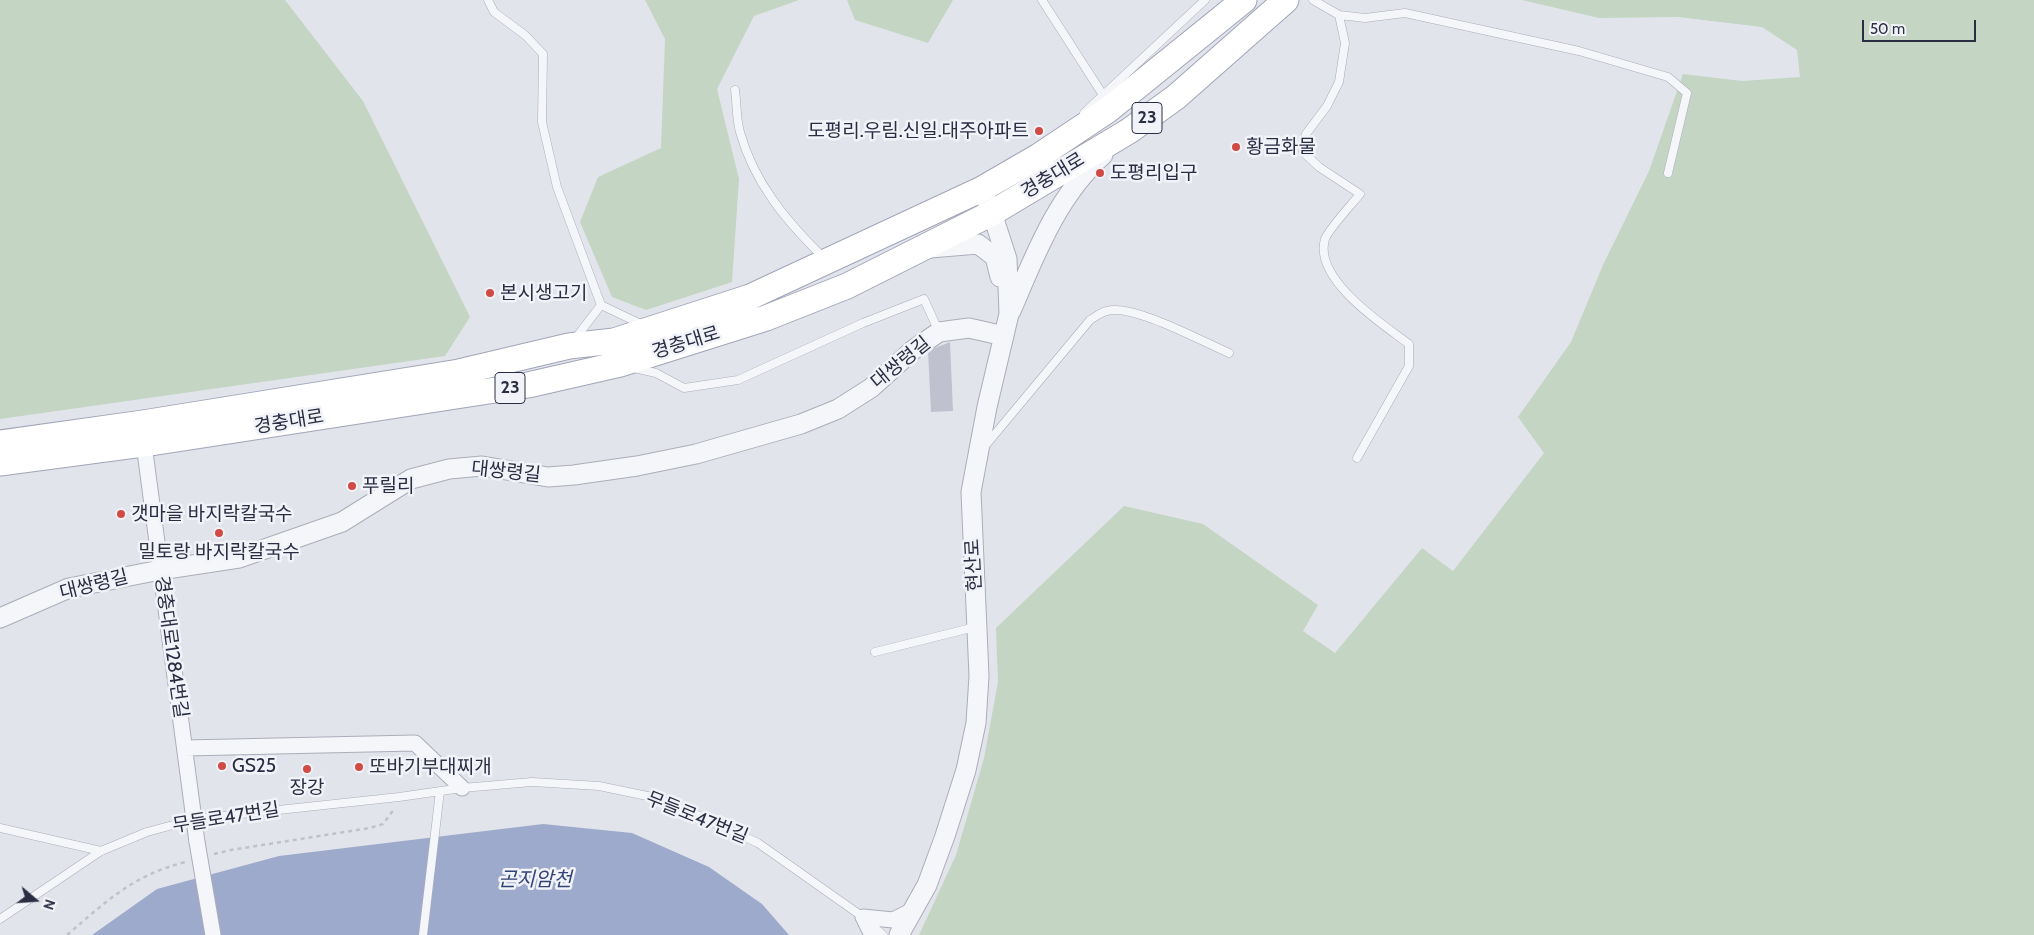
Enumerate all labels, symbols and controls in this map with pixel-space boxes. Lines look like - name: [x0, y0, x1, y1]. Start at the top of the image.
- scale bar: [1864, 10, 1978, 42]
- text: 50 m: [1870, 20, 1905, 38]
- road number: 23: [1132, 102, 1162, 134]
- place label: 도평리.우림.신일.대주아파트: [807, 120, 1029, 142]
- marker: 도평리.우림.신일.대주아파트: [1033, 125, 1045, 137]
- place label: 황금화물: [1246, 136, 1316, 158]
- marker: 황금화물: [1230, 141, 1242, 153]
- street label: 경충대로: [1017, 148, 1089, 204]
- place label: 도평리입구: [1110, 162, 1197, 184]
- marker: 도평리입구: [1094, 167, 1106, 179]
- place label: 본시생고기: [500, 282, 587, 304]
- marker: 본시생고기: [484, 287, 496, 299]
- street label: 경충대로: [649, 322, 723, 364]
- street label: 대쌍령길: [867, 332, 935, 394]
- road number: 23: [495, 372, 525, 403]
- street label: 경충대로: [253, 405, 325, 439]
- street label: 대쌍령길: [470, 457, 542, 487]
- place label: 푸릴리: [362, 475, 414, 497]
- marker: 푸릴리: [346, 480, 358, 492]
- place label: 갯마을 바지락칼국수: [131, 503, 293, 525]
- marker: 갯마을 바지락칼국수: [115, 508, 127, 520]
- marker: 밀토랑 바지락칼국수: [213, 527, 225, 539]
- street label: 현산로: [961, 538, 987, 592]
- place label: 밀토랑 바지락칼국수: [138, 541, 300, 563]
- street label: 대쌍령길: [57, 565, 131, 605]
- street label: 경충대로1284번길: [150, 574, 192, 720]
- place label: GS25: [232, 755, 276, 777]
- place label: 또바기부대찌개: [369, 756, 491, 778]
- marker: GS25: [216, 760, 228, 772]
- marker: 또바기부대찌개: [353, 761, 365, 773]
- marker: 장강: [301, 763, 313, 775]
- place label: 장강: [290, 777, 324, 799]
- street label: 무들로47번길: [643, 787, 751, 849]
- street label: 무들로47번길: [171, 798, 281, 838]
- water label: 곤지암천: [498, 868, 572, 892]
- north arrow: [10, 875, 60, 925]
- text: N: [39, 897, 59, 912]

